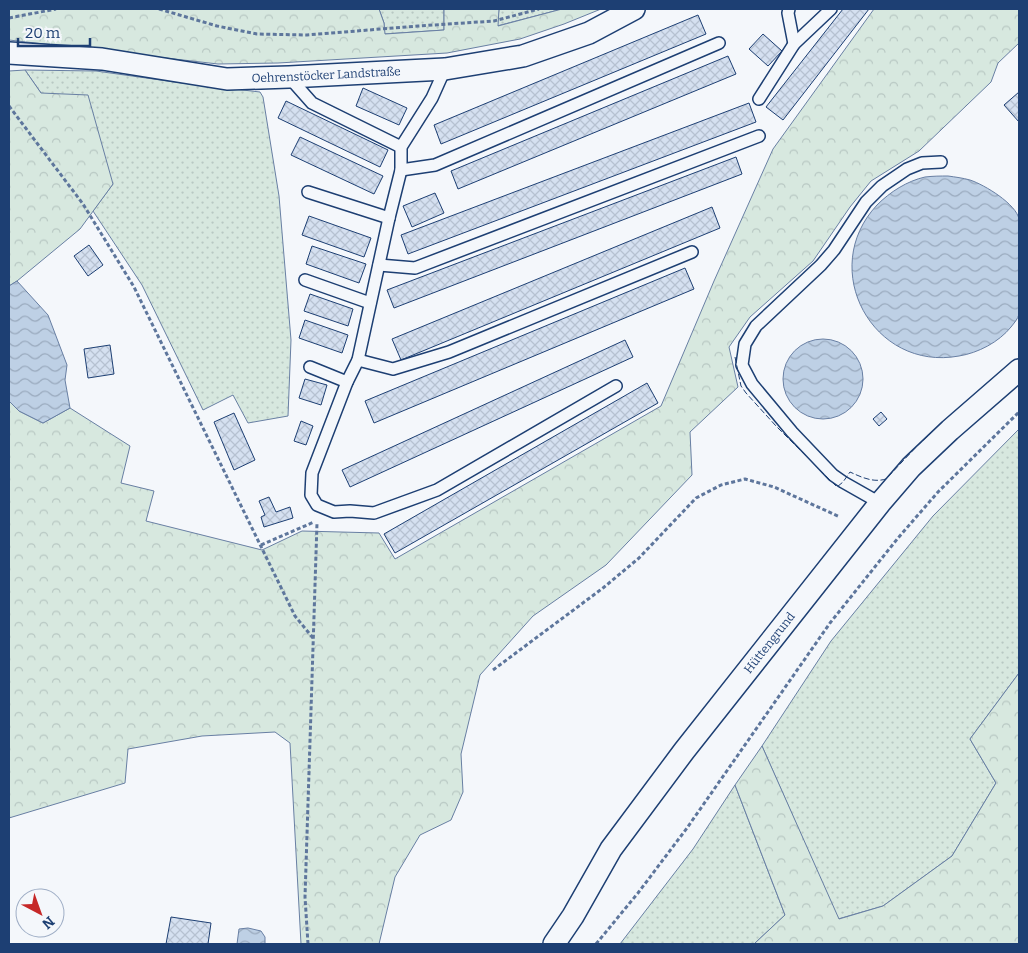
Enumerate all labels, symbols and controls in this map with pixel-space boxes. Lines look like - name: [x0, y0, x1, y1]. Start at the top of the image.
- scale bar: [18, 15, 90, 47]
- text: 20 m: [25, 24, 61, 42]
- street label: Oehrenstöcker Landstraße: [251, 64, 401, 85]
- street label: Hüttengrund: [741, 610, 798, 676]
- north arrow: [15, 888, 65, 938]
- text: N: [38, 912, 58, 933]

